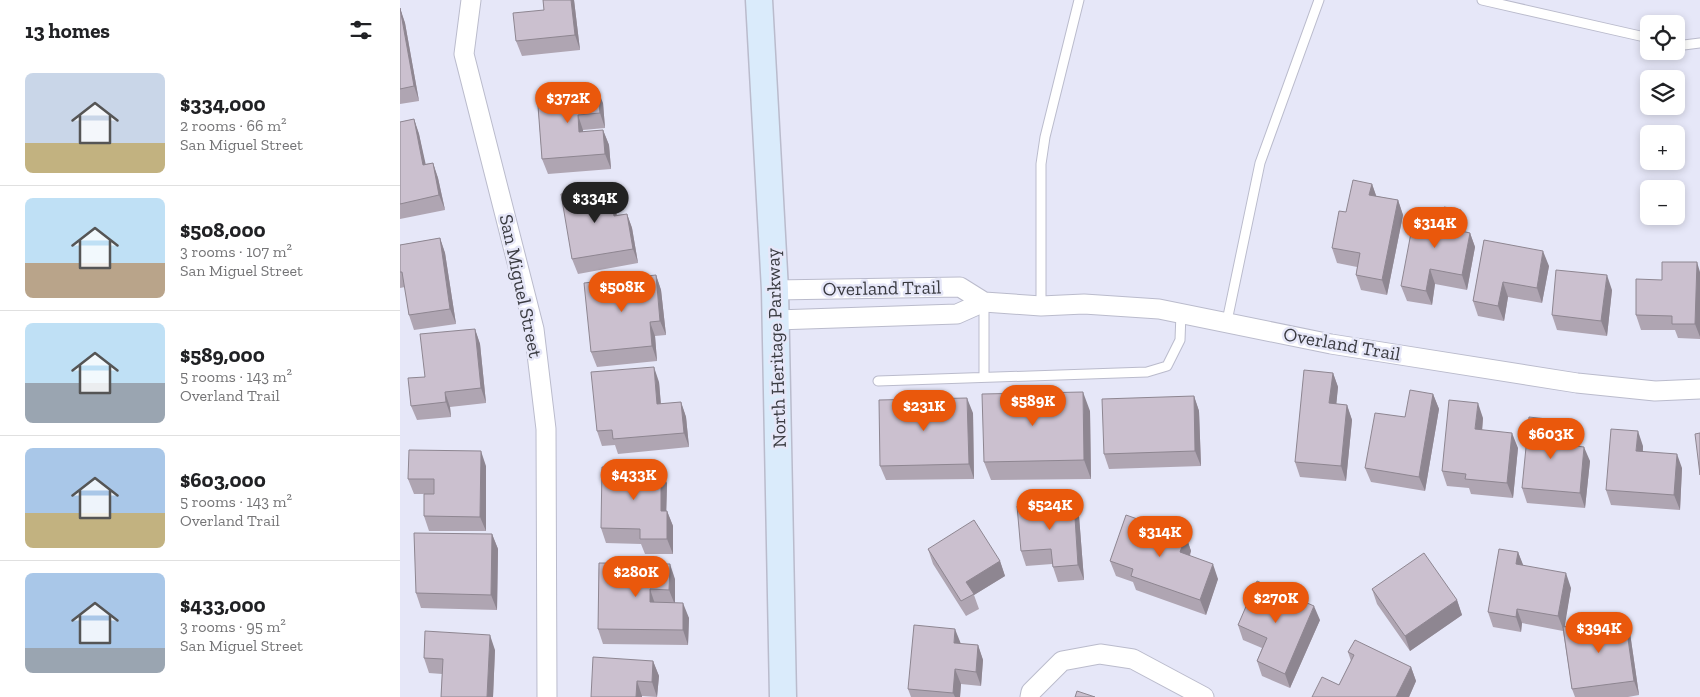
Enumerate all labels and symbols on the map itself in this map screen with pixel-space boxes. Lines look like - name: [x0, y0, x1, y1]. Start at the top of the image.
- pin: $372K: [533, 82, 603, 124]
- pin: $334K: [560, 182, 630, 224]
- pin: $314K: [1400, 206, 1470, 249]
- street label: San Miguel Street: [495, 212, 547, 360]
- street label: North Heritage Parkway: [761, 247, 791, 448]
- pin: $508K: [587, 270, 657, 313]
- street label: Overland Trail: [823, 275, 941, 301]
- street label: Overland Trail: [1282, 322, 1402, 366]
- pin: $589K: [998, 384, 1068, 427]
- pin: $231K: [889, 390, 959, 432]
- pin: $603K: [1516, 418, 1586, 460]
- pin: $433K: [599, 458, 669, 501]
- pin: $524K: [1015, 488, 1085, 531]
- pin: $314K: [1125, 516, 1195, 558]
- pin: $280K: [601, 556, 671, 598]
- pin: $270K: [1241, 582, 1311, 624]
- pin: $394K: [1564, 612, 1634, 654]

